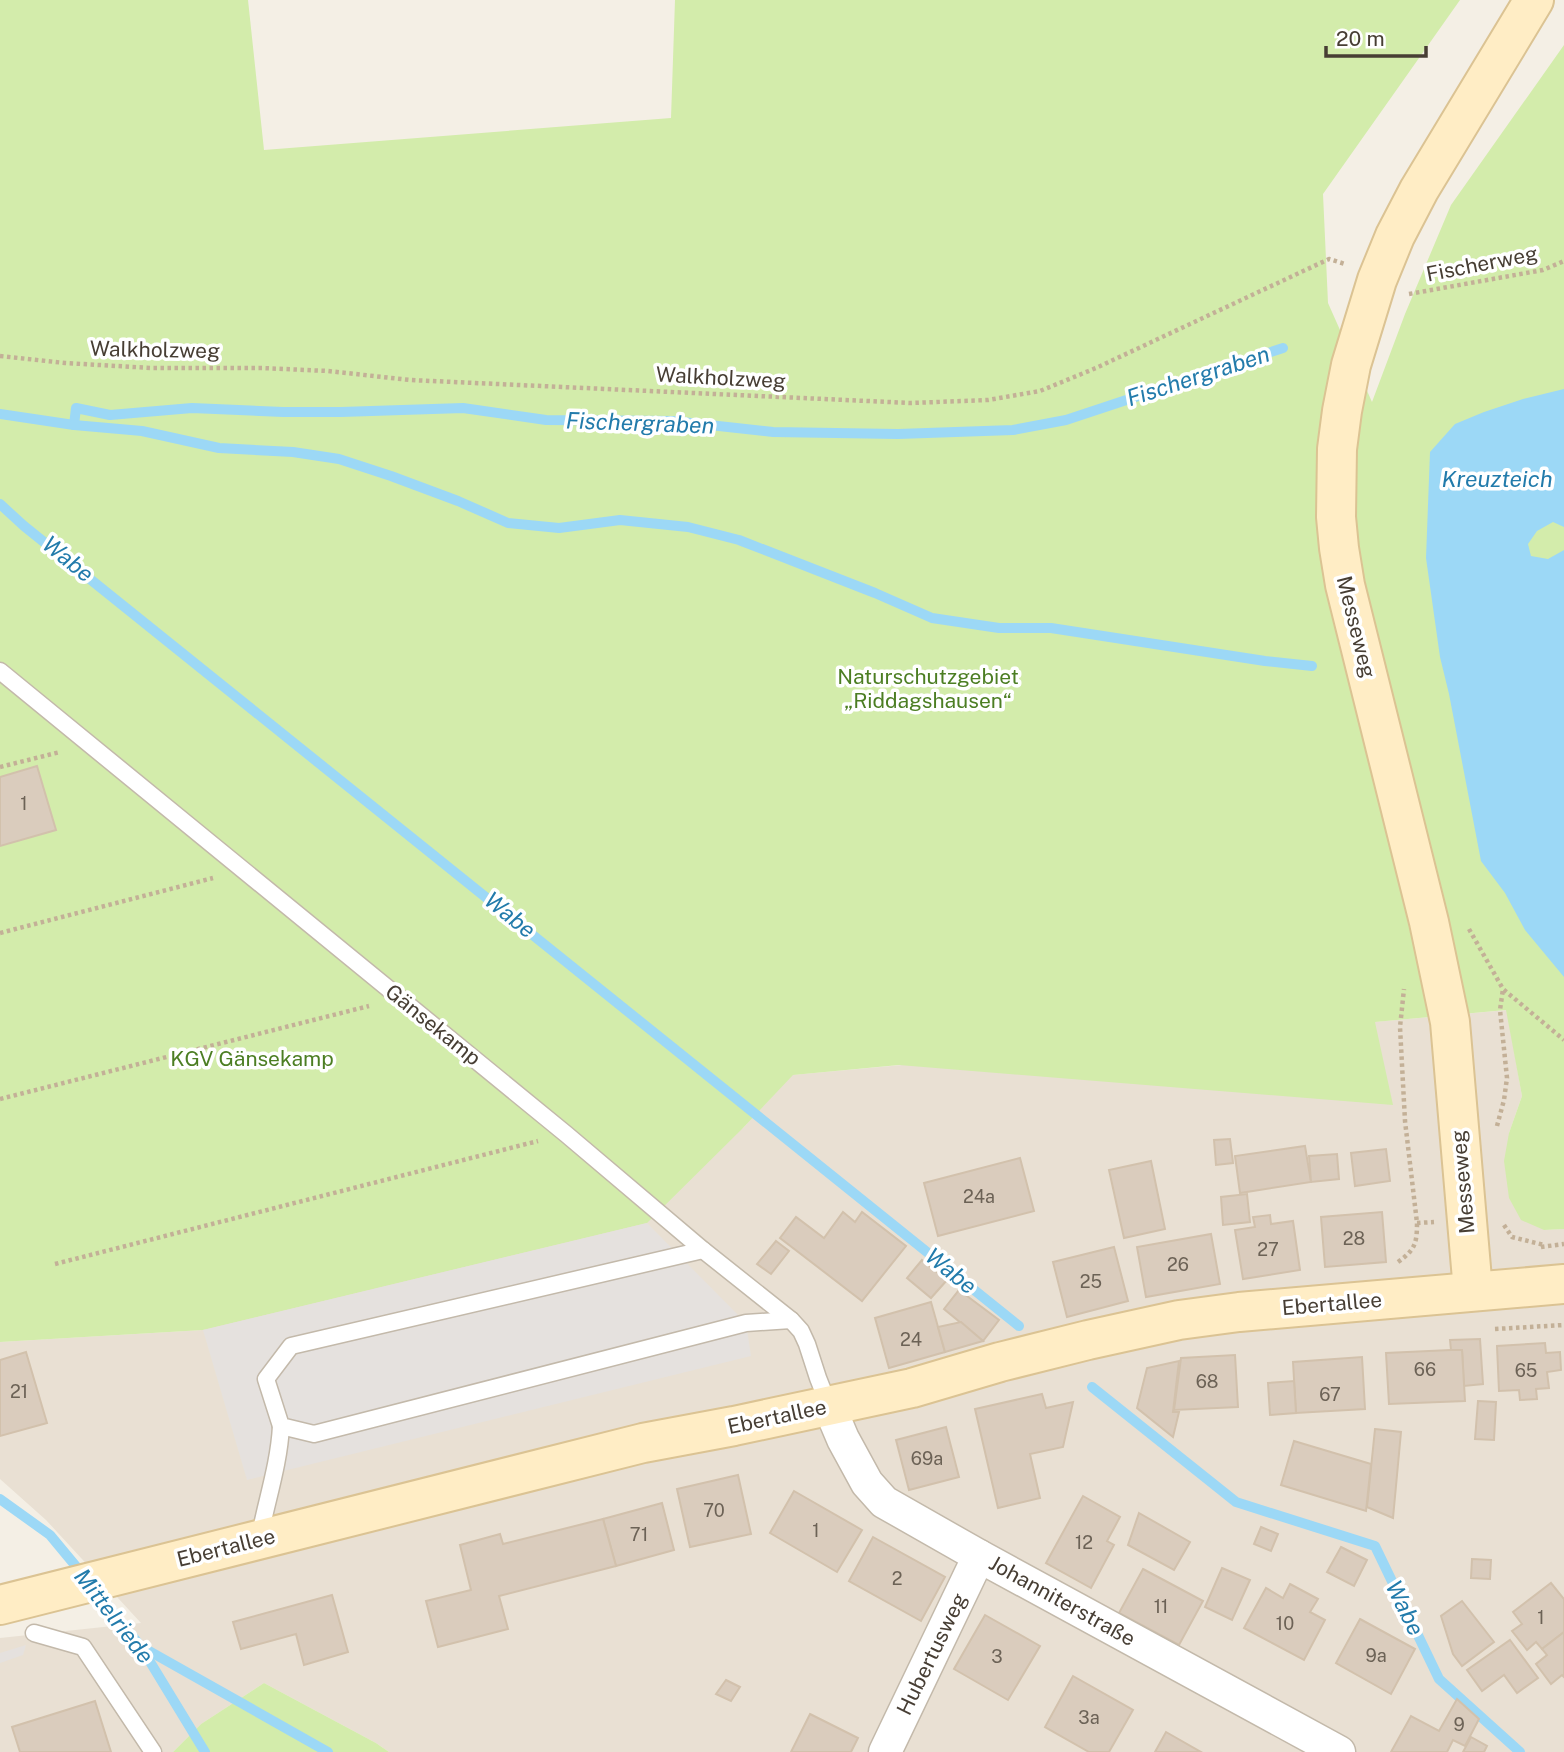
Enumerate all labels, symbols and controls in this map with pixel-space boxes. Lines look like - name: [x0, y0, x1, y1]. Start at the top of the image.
- scale bar: [1326, 14, 1426, 58]
- text: 20 m: [1336, 26, 1385, 51]
- street label: Fischerweg: [1424, 240, 1540, 287]
- street label: Walkholzweg: [90, 336, 220, 363]
- water label: Fischergraben: [1123, 340, 1273, 411]
- street label: Walkholzweg: [655, 362, 787, 393]
- water label: Fischergraben: [565, 406, 715, 439]
- water label: Kreuzteich: [1441, 465, 1553, 492]
- water label: Wabe: [37, 530, 99, 587]
- street label: Messeweg: [1332, 573, 1381, 681]
- park label: Naturschutzgebiet „Riddagshausen“: [837, 664, 1019, 713]
- house number: 1: [20, 793, 28, 814]
- water label: Wabe: [479, 886, 541, 943]
- street label: Gänsekamp: [381, 979, 486, 1071]
- park label: KGV Gänsekamp: [170, 1046, 334, 1071]
- street label: Messeweg: [1446, 1129, 1480, 1235]
- house number: 24a: [963, 1186, 995, 1207]
- house number: 28: [1343, 1228, 1365, 1249]
- house number: 27: [1257, 1239, 1279, 1260]
- water label: Wabe: [920, 1242, 982, 1299]
- house number: 26: [1167, 1254, 1189, 1275]
- house number: 25: [1080, 1271, 1102, 1292]
- street label: Ebertallee: [1281, 1287, 1383, 1320]
- house number: 24: [900, 1329, 922, 1350]
- house number: 66: [1414, 1359, 1436, 1380]
- house number: 65: [1515, 1360, 1537, 1381]
- house number: 68: [1196, 1371, 1218, 1392]
- house number: 21: [10, 1381, 28, 1402]
- house number: 67: [1319, 1384, 1341, 1405]
- street label: Ebertallee: [725, 1394, 829, 1439]
- house number: 69a: [911, 1448, 943, 1469]
- house number: 70: [703, 1500, 725, 1521]
- house number: 1: [812, 1520, 820, 1541]
- street label: Ebertallee: [174, 1523, 278, 1572]
- house number: 71: [630, 1524, 648, 1545]
- house number: 12: [1075, 1532, 1093, 1553]
- street label: Johanniterstraße: [985, 1550, 1140, 1651]
- water label: Mittelriede: [69, 1563, 160, 1669]
- house number: 2: [892, 1568, 902, 1589]
- water label: Wabe: [1381, 1576, 1430, 1640]
- street label: Hubertusweg: [891, 1589, 972, 1719]
- house number: 11: [1154, 1596, 1168, 1617]
- house number: 1: [1537, 1607, 1545, 1628]
- house number: 10: [1276, 1613, 1294, 1634]
- house number: 9a: [1365, 1645, 1387, 1666]
- house number: 3: [991, 1646, 1003, 1667]
- house number: 3a: [1078, 1707, 1100, 1728]
- house number: 9: [1453, 1714, 1465, 1735]

